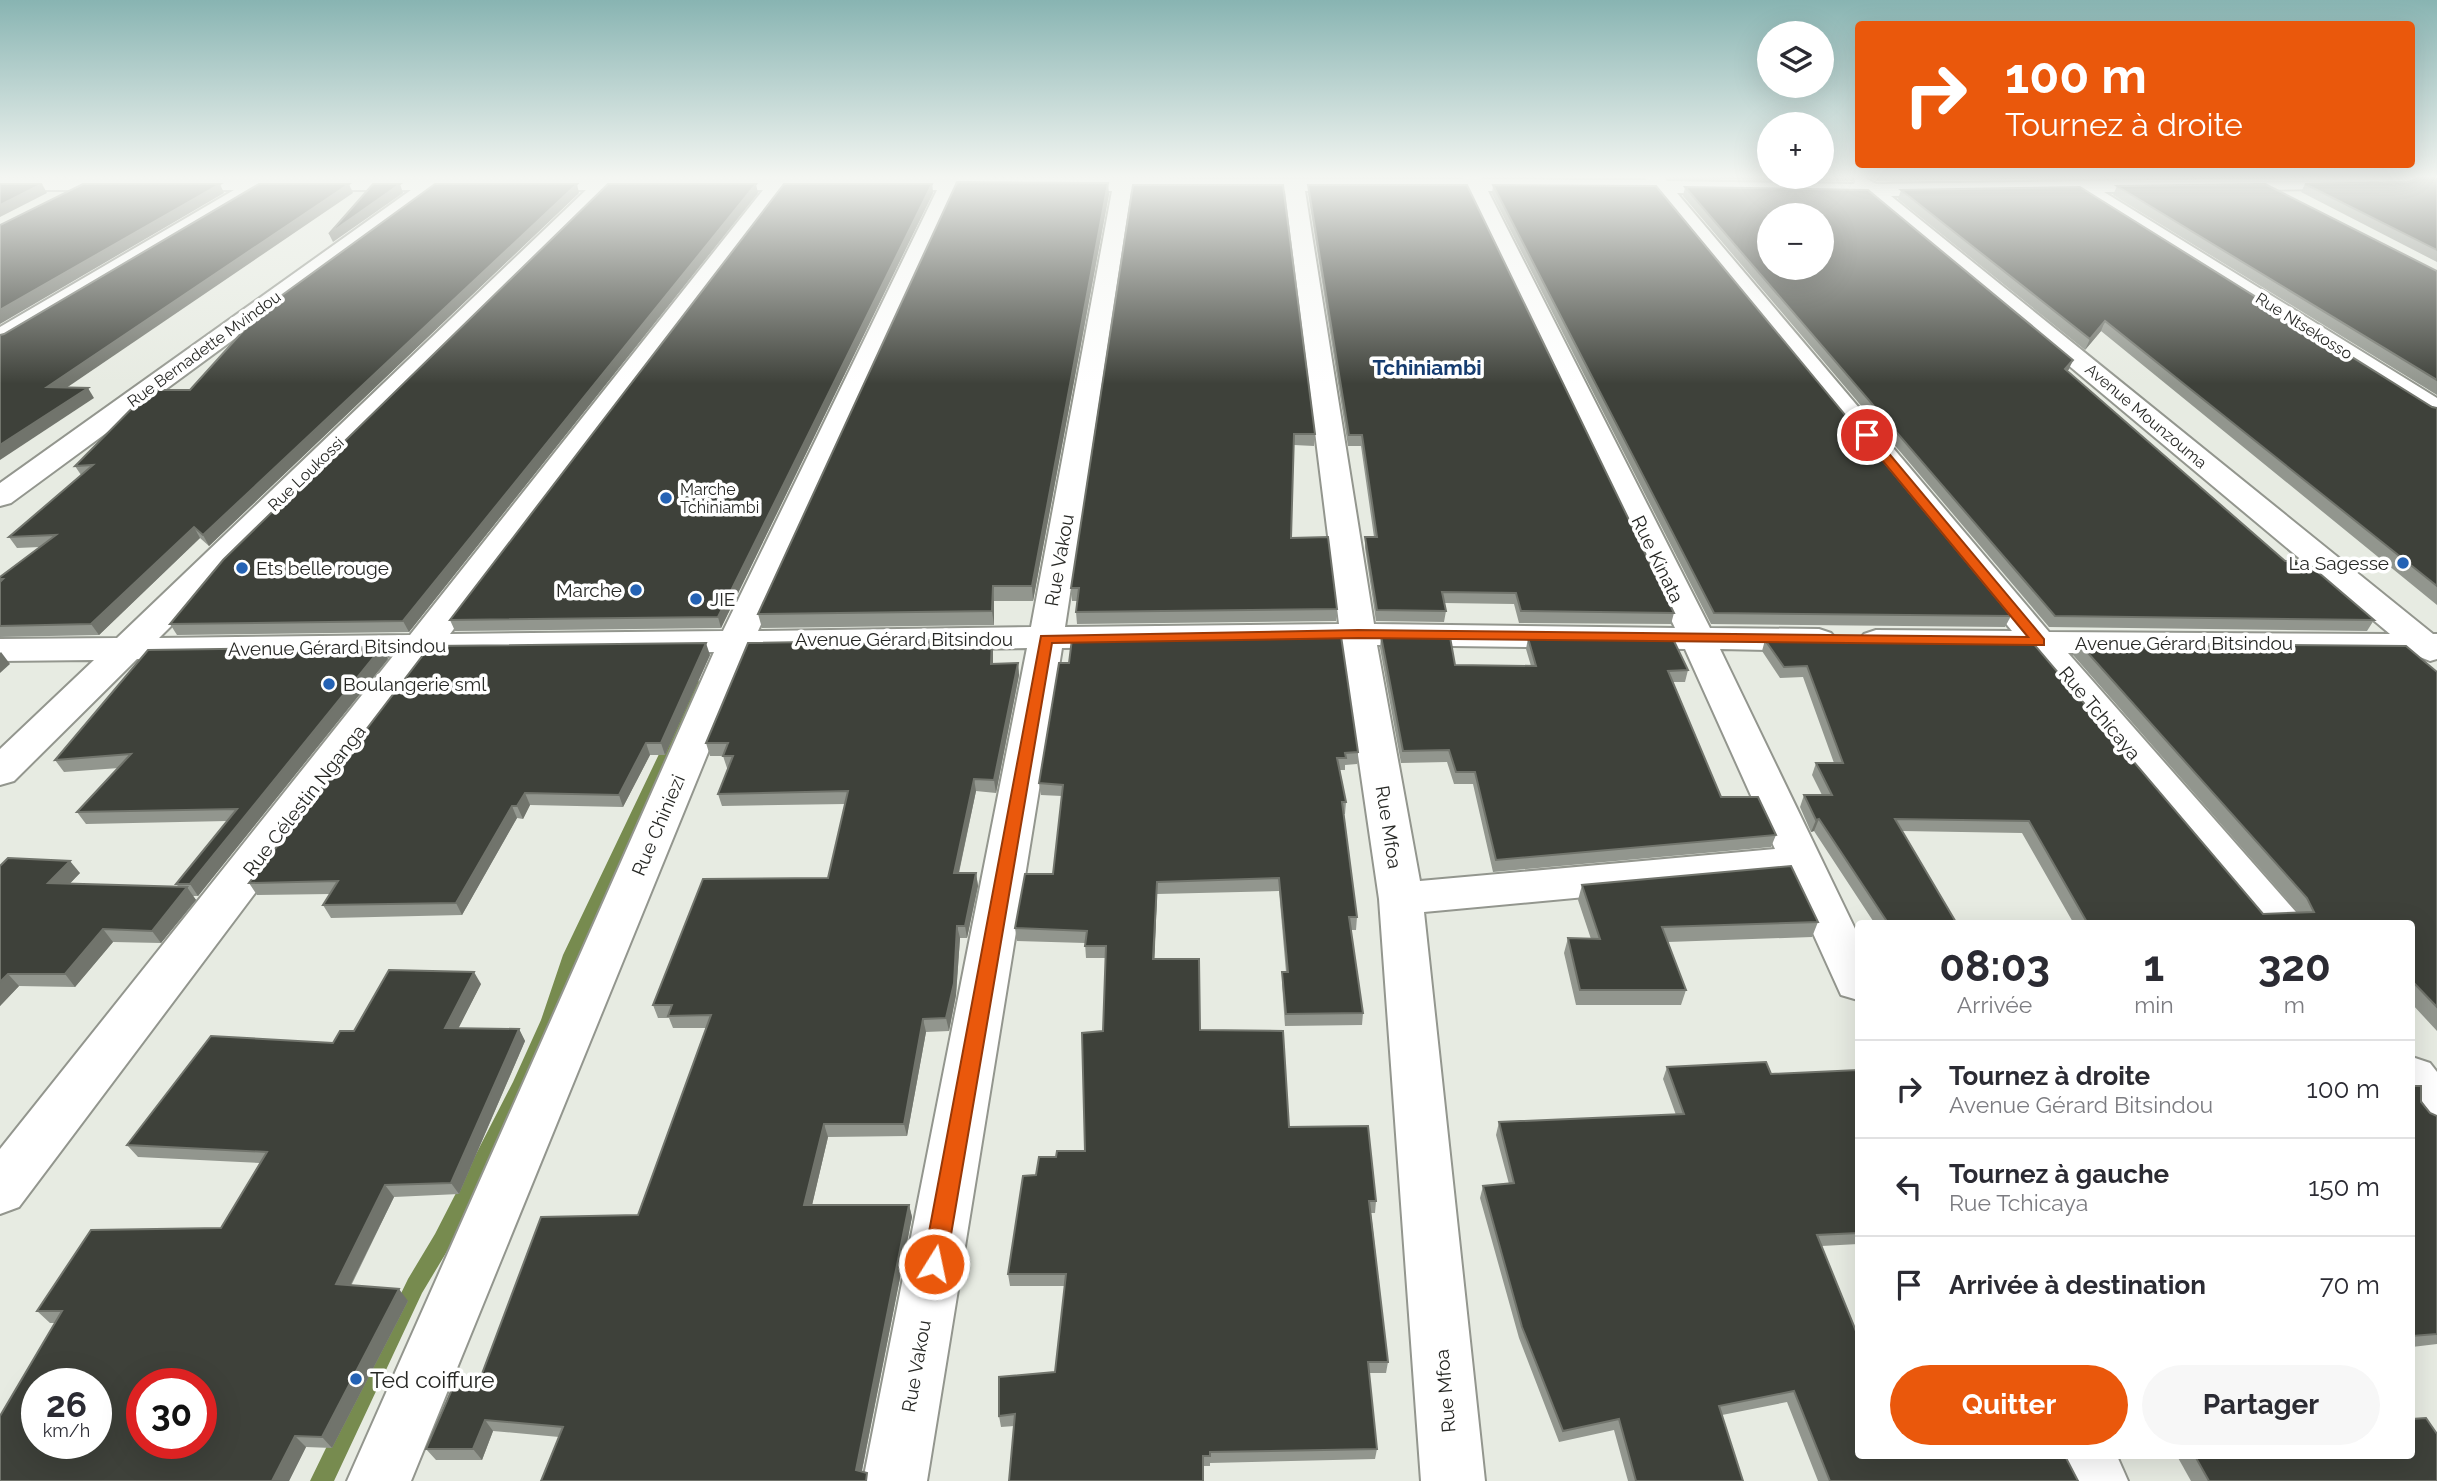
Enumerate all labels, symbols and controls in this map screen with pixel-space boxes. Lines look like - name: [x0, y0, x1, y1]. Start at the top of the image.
- map controls: [1757, 21, 1834, 280]
- button: layers: [1757, 21, 1834, 98]
- text: 100 m: [2005, 47, 2147, 104]
- icon: right: [1890, 49, 1981, 140]
- text: Tournez à droite: [2005, 106, 2243, 143]
- button: +: [1757, 112, 1834, 189]
- button: −: [1757, 203, 1834, 280]
- street label: Rue Bernadette Mvindou: [124, 287, 284, 411]
- street label: Rue Ntsekosso: [2252, 289, 2356, 363]
- district label: Tchiniambi: [1372, 355, 1482, 380]
- street label: Avenue Mounzouma: [2081, 360, 2211, 472]
- pin: [1837, 405, 1897, 465]
- icon: arrive: [1848, 416, 1886, 454]
- street label: Rue Loukossi: [264, 433, 348, 515]
- place label: Marche Tchiniambi: [680, 480, 759, 517]
- marker: Marche Tchiniambi: [658, 490, 674, 506]
- street label: Rue Vakou: [1040, 512, 1078, 608]
- street label: Rue Kinata: [1628, 512, 1688, 606]
- place label: La Sagesse: [2288, 552, 2389, 574]
- marker: La Sagesse: [2395, 555, 2411, 571]
- place label: Ets belle rouge: [256, 557, 389, 579]
- marker: Ets belle rouge: [234, 560, 250, 576]
- place label: Marche: [556, 579, 622, 601]
- marker: Marche: [628, 582, 644, 598]
- place label: JIE: [710, 588, 735, 610]
- marker: JIE: [688, 591, 704, 607]
- street label: Avenue Gérard Bitsindou: [795, 628, 1013, 650]
- street label: Avenue Gérard Bitsindou: [2075, 632, 2293, 654]
- street label: Avenue Gérard Bitsindou: [228, 634, 446, 660]
- street label: Rue Tchicaya: [2055, 662, 2145, 764]
- place label: Boulangerie sml: [343, 673, 487, 695]
- marker: Boulangerie sml: [321, 676, 337, 692]
- street label: Rue Célestin Nganga: [238, 720, 370, 880]
- street label: Rue Chiniezi: [627, 771, 689, 879]
- street label: Rue Mfoa: [1372, 784, 1406, 870]
- text: 08:03: [1939, 942, 2050, 991]
- text: 1: [2144, 942, 2164, 991]
- text: 320: [2258, 942, 2331, 991]
- text: Arrivée: [1957, 991, 2032, 1018]
- text: min: [2134, 991, 2174, 1018]
- text: m: [2284, 991, 2305, 1018]
- text: Tournez à droite: [1949, 1061, 2150, 1091]
- icon: right: [1890, 1070, 1928, 1108]
- text: 100 m: [2307, 1074, 2380, 1104]
- text: Avenue Gérard Bitsindou: [1949, 1091, 2213, 1118]
- text: Tournez à gauche: [1949, 1159, 2169, 1189]
- icon: left: [1890, 1168, 1928, 1206]
- text: 150 m: [2308, 1172, 2380, 1202]
- text: Rue Tchicaya: [1949, 1189, 2088, 1216]
- position arrow: [897, 1227, 971, 1301]
- icon: arrive: [1890, 1266, 1928, 1304]
- text: Arrivée à destination: [1949, 1270, 2206, 1300]
- text: 70 m: [2320, 1270, 2380, 1300]
- street label: Rue Vakou: [897, 1318, 935, 1414]
- street label: Rue Mfoa: [1430, 1348, 1460, 1434]
- button: Quitter: [1890, 1365, 2128, 1445]
- button: Partager: [2142, 1365, 2380, 1445]
- place label: Ted coiffure: [370, 1366, 495, 1393]
- speed limit sign: 30: [126, 1368, 217, 1459]
- marker: Ted coiffure: [348, 1371, 364, 1387]
- text: 26: [46, 1384, 87, 1425]
- text: km/h: [43, 1420, 90, 1441]

